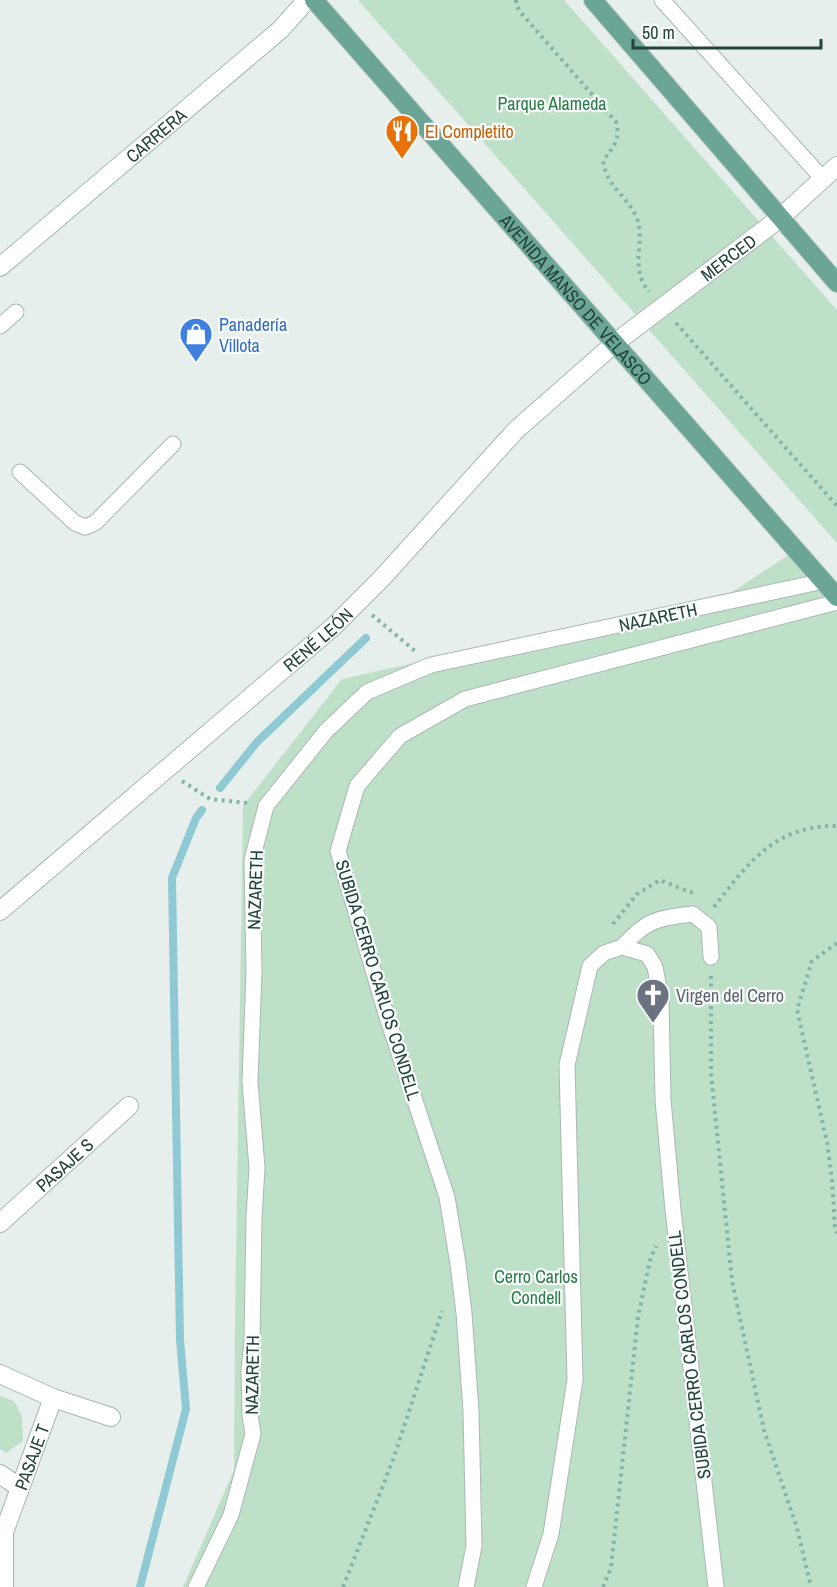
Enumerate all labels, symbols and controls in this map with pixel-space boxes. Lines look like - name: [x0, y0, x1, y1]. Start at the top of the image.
- scale bar: [633, 12, 820, 50]
- text: 50 m: [642, 20, 675, 45]
- park label: Parque Alameda: [497, 91, 607, 116]
- street label: CARRERA: [120, 102, 191, 168]
- restaurant icon: El Completito: [384, 113, 420, 160]
- place label: El Completito: [425, 119, 514, 144]
- street label: AVENIDA MANSO DE VELASCO: [494, 208, 658, 390]
- street label: MERCED: [695, 228, 761, 287]
- place label: Panadería Villota: [219, 312, 287, 358]
- shop icon: Panadería Villota: [178, 316, 214, 363]
- street label: NAZARETH: [616, 597, 700, 637]
- street label: RENÉ LEÓN: [277, 602, 358, 677]
- street label: NAZARETH: [241, 850, 269, 930]
- street label: SUBIDA CERRO CARLOS CONDELL: [329, 857, 427, 1103]
- church icon: Virgen del Cerro: [635, 977, 671, 1024]
- place label: Virgen del Cerro: [676, 983, 784, 1008]
- street label: PASAJE S: [30, 1132, 99, 1197]
- street label: SUBIDA CERRO CARLOS CONDELL: [661, 1229, 717, 1481]
- park label: Cerro Carlos Condell: [494, 1264, 578, 1310]
- street label: NAZARETH: [239, 1335, 265, 1415]
- street label: PASAJE T: [8, 1420, 55, 1493]

